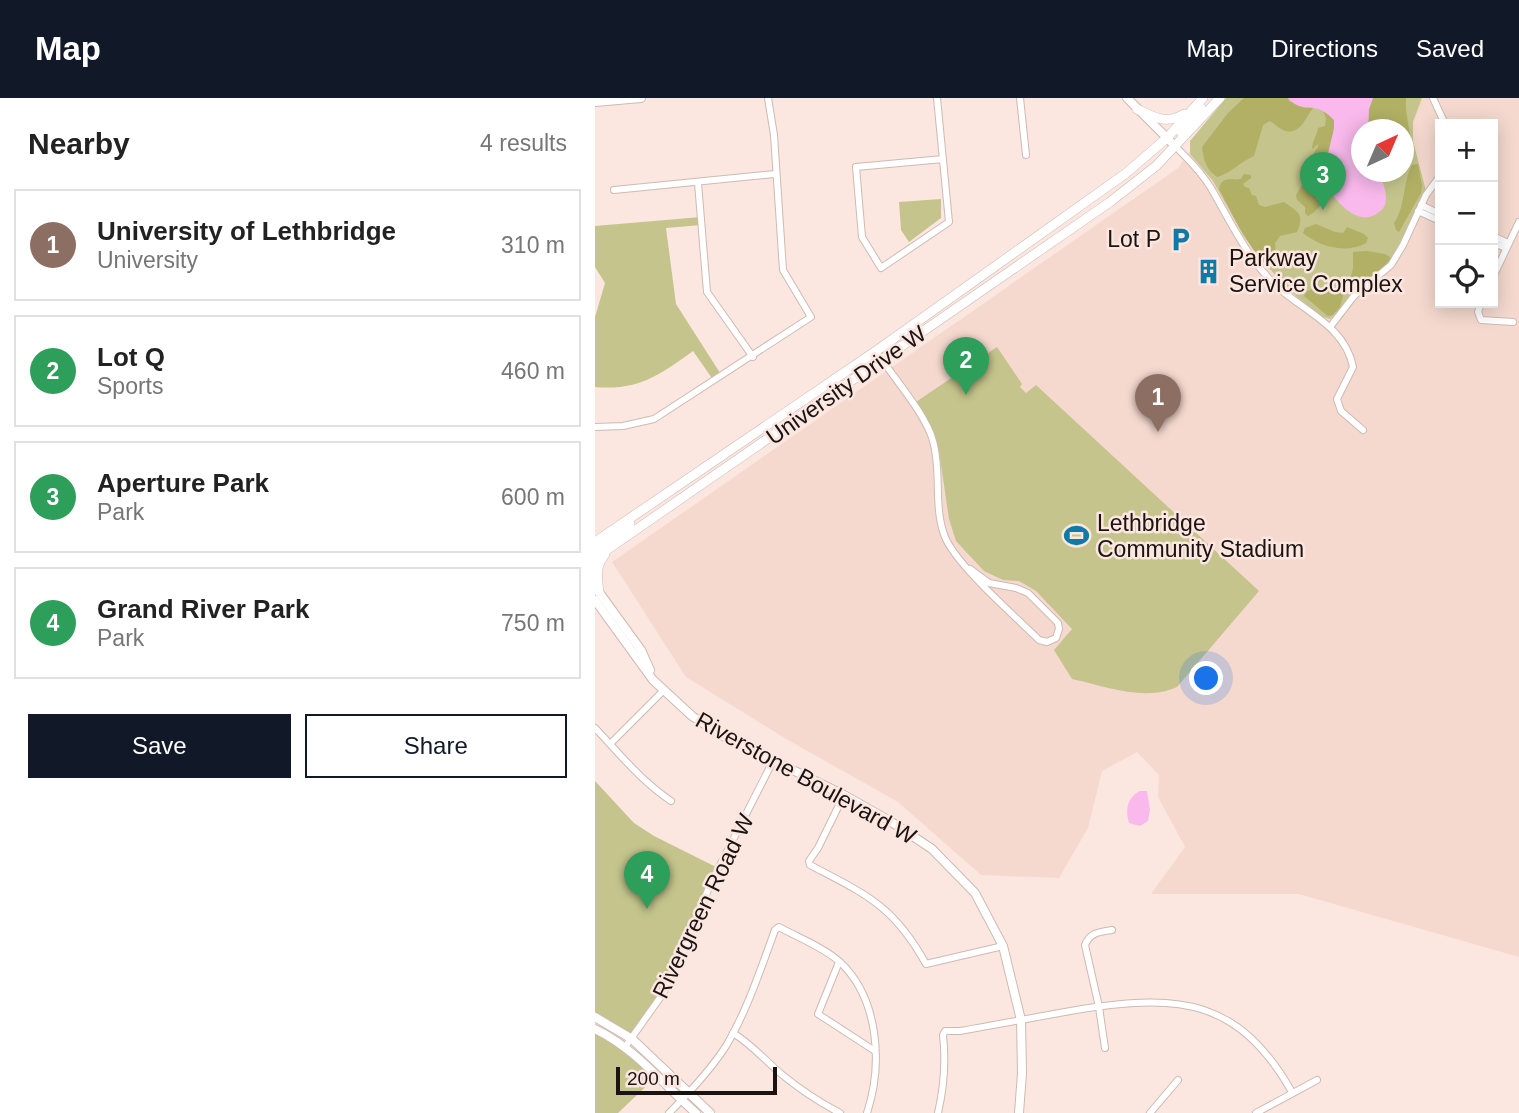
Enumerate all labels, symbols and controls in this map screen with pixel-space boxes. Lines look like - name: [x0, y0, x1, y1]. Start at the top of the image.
- text: Map: [35, 30, 101, 67]
- text: Map: [1187, 35, 1233, 62]
- text: Directions: [1271, 35, 1378, 62]
- text: Saved: [1416, 35, 1484, 62]
- north arrow: [1351, 119, 1414, 182]
- map controls: [1435, 119, 1498, 308]
- button: +: [1435, 119, 1498, 182]
- text: Nearby: [28, 127, 130, 160]
- text: 4 results: [480, 130, 567, 156]
- pin: 3: [1300, 152, 1346, 210]
- button: −: [1435, 182, 1498, 245]
- text: University of Lethbridge: [97, 216, 396, 246]
- parking icon: Lot P: [1167, 225, 1195, 253]
- place label: Lot P: [1107, 226, 1161, 252]
- text: 1: [47, 232, 59, 258]
- text: 310 m: [501, 232, 565, 258]
- place label: Parkway Service Complex: [1229, 245, 1403, 297]
- button: locate: [1435, 245, 1498, 308]
- text: University: [97, 247, 198, 273]
- building icon: Parkway Service Complex: [1195, 257, 1223, 285]
- street label: University Drive W: [761, 320, 931, 450]
- pin: 2: [943, 337, 989, 395]
- text: Lot Q: [97, 342, 165, 372]
- text: 2: [47, 358, 59, 384]
- text: 460 m: [501, 358, 565, 384]
- text: Sports: [97, 373, 163, 399]
- pin: 1: [1135, 374, 1181, 432]
- text: Aperture Park: [97, 468, 269, 498]
- text: 3: [47, 484, 59, 510]
- text: 600 m: [501, 484, 565, 510]
- text: Park: [97, 499, 144, 525]
- place label: Lethbridge Community Stadium: [1097, 510, 1304, 562]
- sports icon: Lethbridge Community Stadium: [1063, 522, 1091, 550]
- text: Grand River Park: [97, 594, 309, 624]
- text: 4: [47, 610, 59, 636]
- text: 750 m: [501, 610, 565, 636]
- text: Park: [97, 625, 144, 651]
- your location: [1189, 661, 1223, 695]
- street label: Riverstone Boulevard W: [691, 707, 921, 850]
- button: Save: [28, 714, 291, 778]
- button: Share: [305, 714, 567, 778]
- street label: Rivergreen Road W: [647, 809, 759, 1002]
- pin: 4: [624, 851, 670, 909]
- scale bar: [616, 1064, 777, 1096]
- text: 200 m: [627, 1068, 680, 1089]

